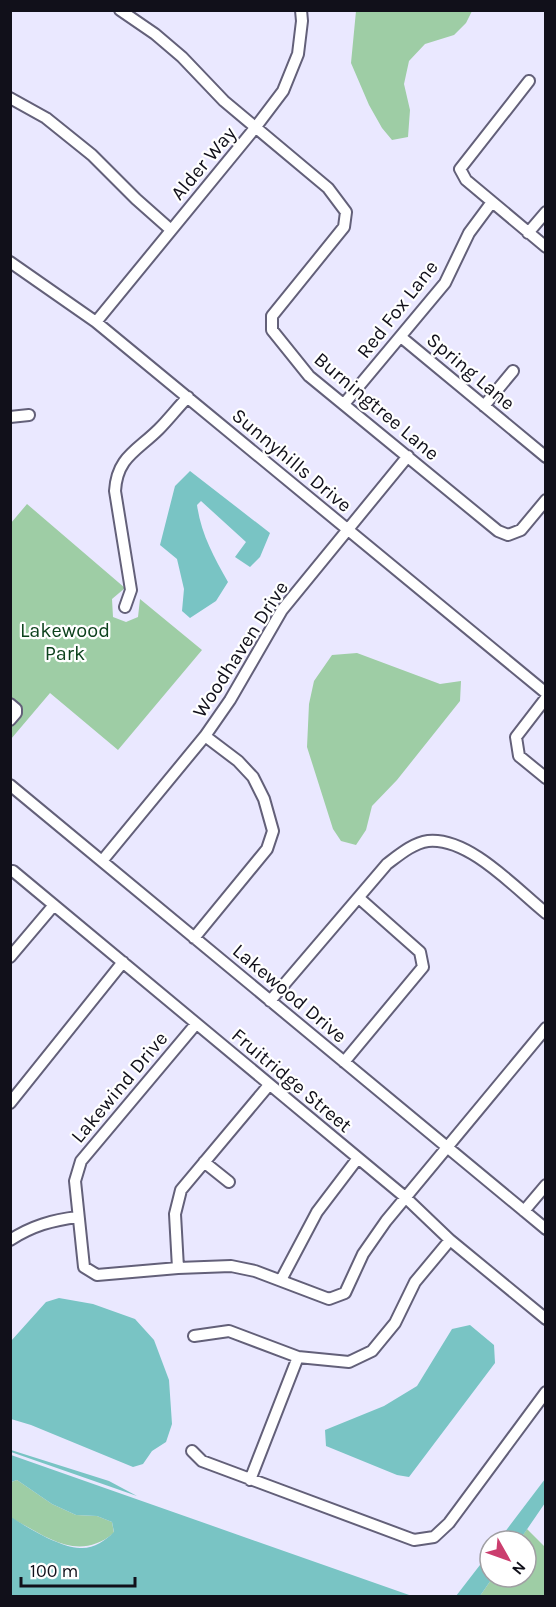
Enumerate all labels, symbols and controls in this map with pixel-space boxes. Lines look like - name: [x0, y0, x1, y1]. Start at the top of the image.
- street label: Alder Way: [166, 122, 241, 205]
- street label: Red Fox Lane: [352, 256, 443, 363]
- street label: Spring Lane: [422, 328, 519, 415]
- street label: Burningtree Lane: [310, 347, 444, 465]
- street label: Sunnyhills Drive: [227, 404, 356, 517]
- street label: Woodhaven Drive: [188, 577, 293, 722]
- park label: Lakewood Park: [20, 619, 110, 665]
- street label: Lakewood Drive: [228, 939, 351, 1048]
- street label: Fruitridge Street: [227, 1024, 357, 1138]
- street label: Lakewind Drive: [66, 1027, 172, 1147]
- north arrow: [478, 1529, 538, 1589]
- scale bar: [21, 1550, 135, 1588]
- text: N: [508, 1558, 530, 1579]
- text: 100 m: [30, 1560, 78, 1582]

